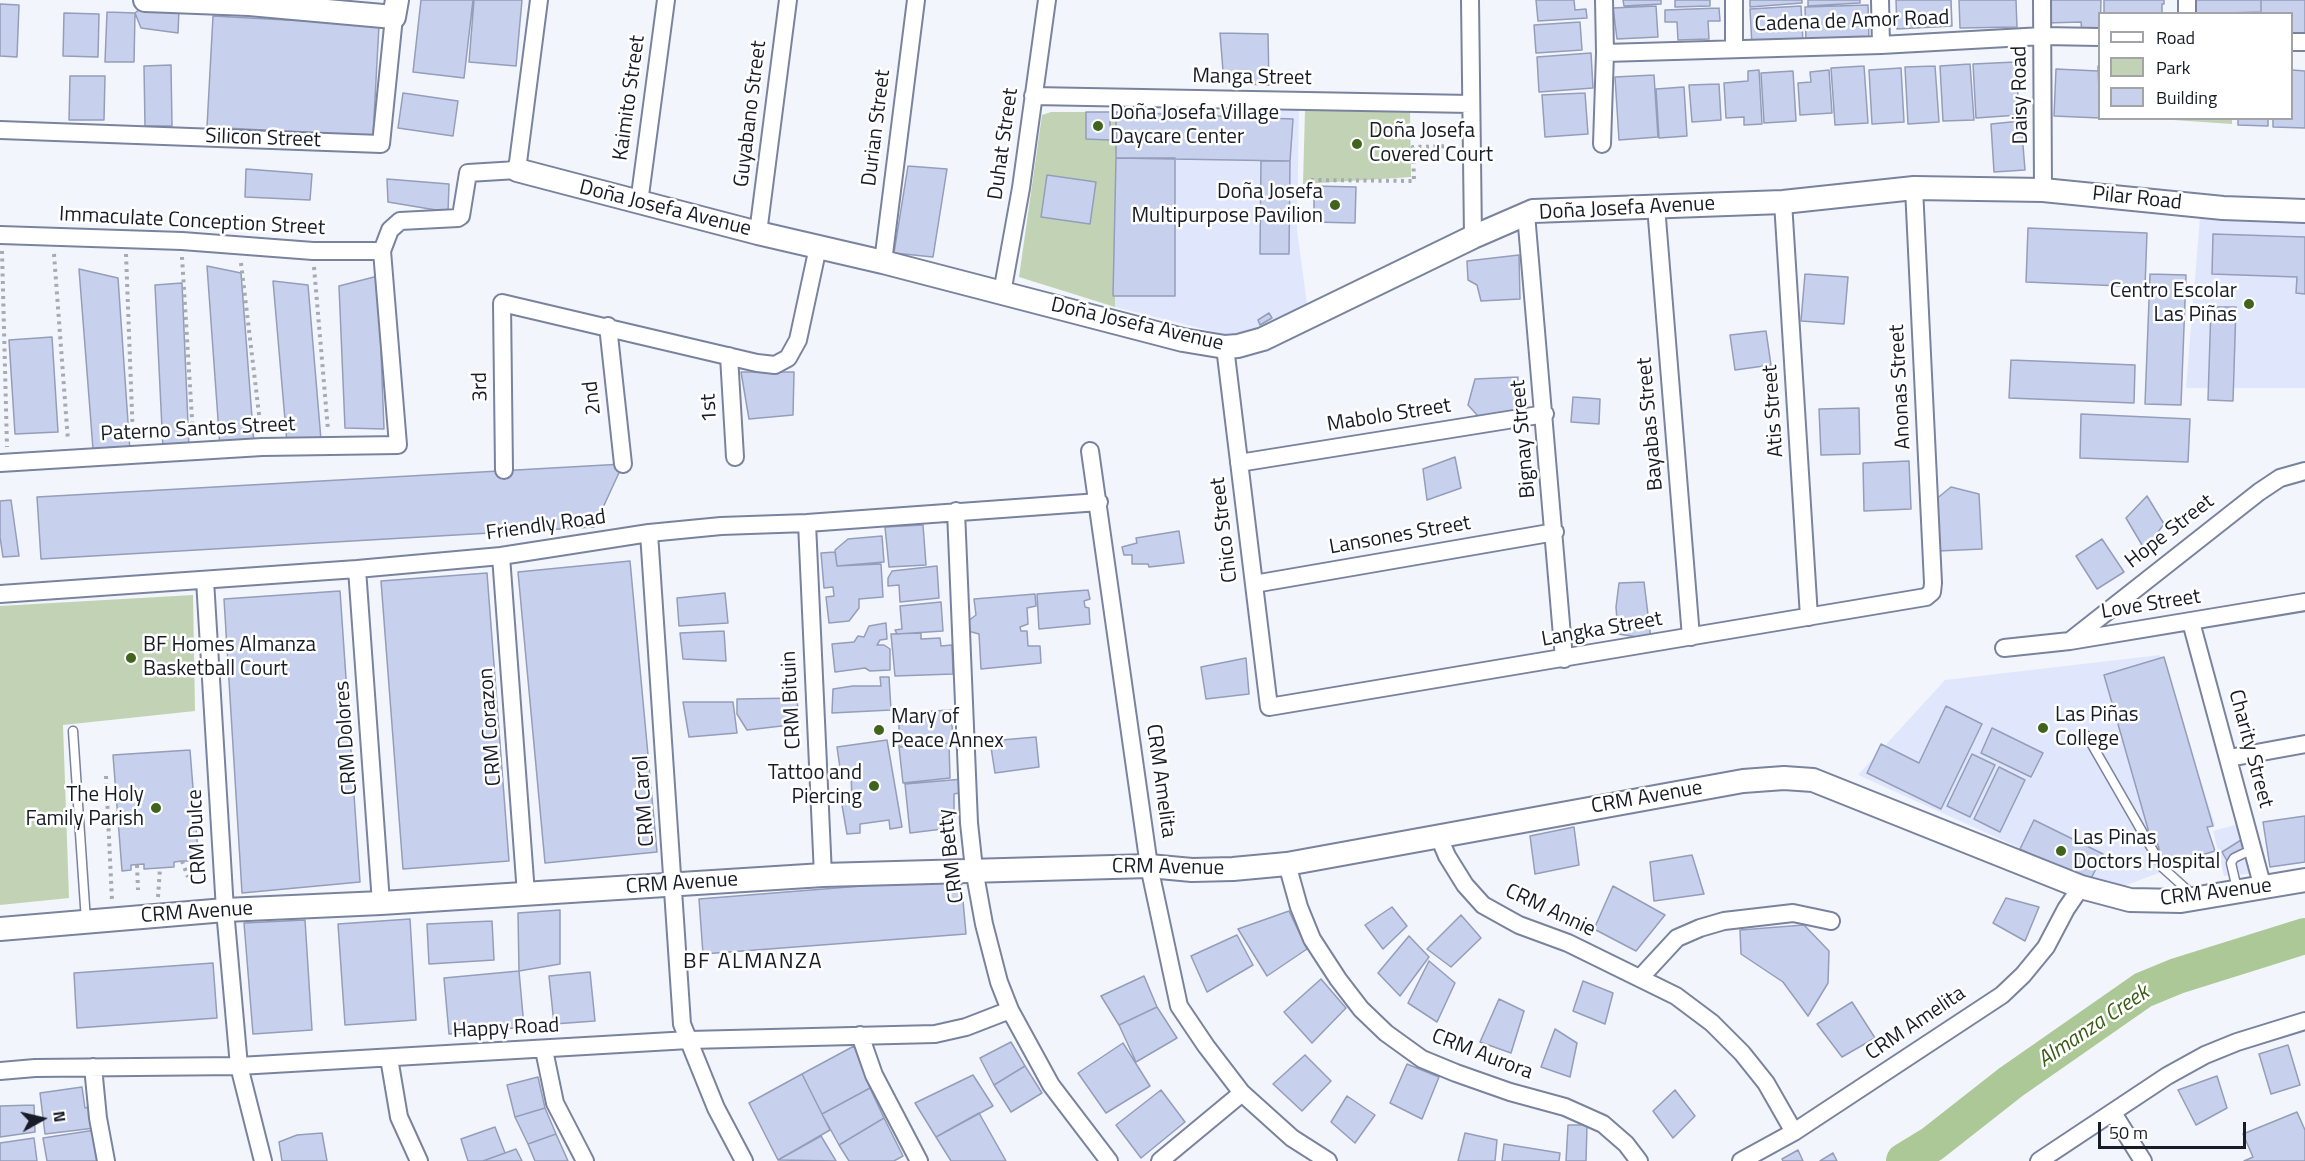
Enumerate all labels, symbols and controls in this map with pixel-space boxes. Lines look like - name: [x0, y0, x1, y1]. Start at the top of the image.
- street label: Cadena de Amor Road: [1754, 6, 1950, 38]
- legend: [2098, 12, 2293, 120]
- text: Road: [2156, 24, 2195, 51]
- street label: Kaimito Street: [609, 34, 651, 162]
- street label: Guyabano Street: [730, 39, 772, 189]
- street label: Daisy Road: [2008, 46, 2034, 144]
- text: Park: [2156, 54, 2190, 81]
- street label: Manga Street: [1192, 64, 1312, 92]
- street label: Durian Street: [857, 68, 897, 188]
- text: Building: [2156, 84, 2217, 111]
- street label: Duhat Street: [984, 86, 1024, 202]
- place label: Doña Josefa Village Daycare Center: [1110, 101, 1279, 151]
- marker: Doña Josefa Village Daycare Center: [1091, 119, 1105, 133]
- place label: Doña Josefa Covered Court: [1369, 119, 1493, 169]
- street label: Silicon Street: [205, 124, 321, 154]
- marker: Doña Josefa Covered Court: [1350, 137, 1364, 151]
- street label: Doña Josefa Avenue: [576, 175, 754, 243]
- place label: Doña Josefa Multipurpose Pavilion: [1131, 180, 1323, 230]
- street label: Pilar Road: [2091, 182, 2183, 216]
- street label: Doña Josefa Avenue: [1538, 192, 1716, 226]
- marker: Doña Josefa Multipurpose Pavilion: [1328, 198, 1342, 212]
- street label: Immaculate Conception Street: [58, 202, 326, 242]
- place label: Centro Escolar Las Piñas: [2110, 279, 2237, 329]
- street label: Doña Josefa Avenue: [1048, 293, 1226, 357]
- marker: Centro Escolar Las Piñas: [2242, 297, 2256, 311]
- street label: Anonas Street: [1885, 324, 1917, 450]
- street label: Bayabas Street: [1633, 356, 1669, 492]
- street label: Atis Street: [1758, 364, 1790, 458]
- street label: 3rd: [468, 372, 494, 402]
- street label: Bignay Street: [1506, 379, 1542, 499]
- street label: 2nd: [579, 380, 607, 416]
- street label: 1st: [697, 393, 723, 423]
- street label: Mabolo Street: [1325, 394, 1453, 438]
- street label: Paterno Santos Street: [100, 412, 296, 448]
- street label: Chico Street: [1206, 476, 1244, 584]
- street label: Hope Street: [2121, 490, 2219, 574]
- street label: Friendly Road: [485, 505, 607, 547]
- street label: Lansones Street: [1327, 511, 1473, 561]
- street label: Love Street: [2100, 585, 2202, 625]
- street label: Langka Street: [1540, 607, 1664, 653]
- place label: BF Homes Almanza Basketball Court: [143, 633, 316, 683]
- street label: CRM Bituin: [777, 650, 807, 750]
- marker: BF Homes Almanza Basketball Court: [124, 651, 138, 665]
- street label: CRM Corazon: [474, 667, 508, 787]
- street label: CRM Dolores: [330, 680, 364, 796]
- street label: Charity Street: [2222, 687, 2278, 811]
- place label: Las Piñas College: [2055, 703, 2139, 753]
- place label: Mary of Peace Annex: [891, 705, 1004, 755]
- marker: Las Piñas College: [2036, 721, 2050, 735]
- street label: CRM Amelita: [1140, 722, 1180, 840]
- marker: Mary of Peace Annex: [872, 723, 886, 737]
- street label: CRM Carol: [629, 754, 661, 848]
- place label: Tattoo and Piercing: [768, 761, 862, 811]
- street label: CRM Avenue: [1590, 776, 1704, 820]
- marker: Tattoo and Piercing: [867, 779, 881, 793]
- place label: The Holy Family Parish: [26, 783, 144, 833]
- street label: CRM Dulce: [183, 789, 213, 885]
- marker: The Holy Family Parish: [149, 801, 163, 815]
- street label: CRM Betty: [934, 807, 970, 905]
- place label: Las Pinas Doctors Hospital: [2073, 826, 2220, 876]
- marker: Las Pinas Doctors Hospital: [2054, 844, 2068, 858]
- street label: CRM Avenue: [1112, 854, 1224, 882]
- street label: CRM Avenue: [625, 868, 739, 900]
- street label: CRM Avenue: [2159, 874, 2273, 912]
- street label: CRM Annie: [1501, 879, 1599, 943]
- street label: CRM Avenue: [140, 897, 254, 929]
- district label: BF ALMANZA: [683, 950, 823, 976]
- water label: Almanza Creek: [2033, 980, 2155, 1074]
- street label: CRM Amelita: [1861, 982, 1971, 1066]
- street label: Happy Road: [452, 1014, 560, 1044]
- street label: CRM Aurora: [1428, 1024, 1536, 1086]
- north arrow: [12, 1089, 72, 1149]
- text: N: [47, 1109, 72, 1124]
- scale bar: [2101, 1110, 2250, 1148]
- text: 50 m: [2109, 1119, 2148, 1146]

